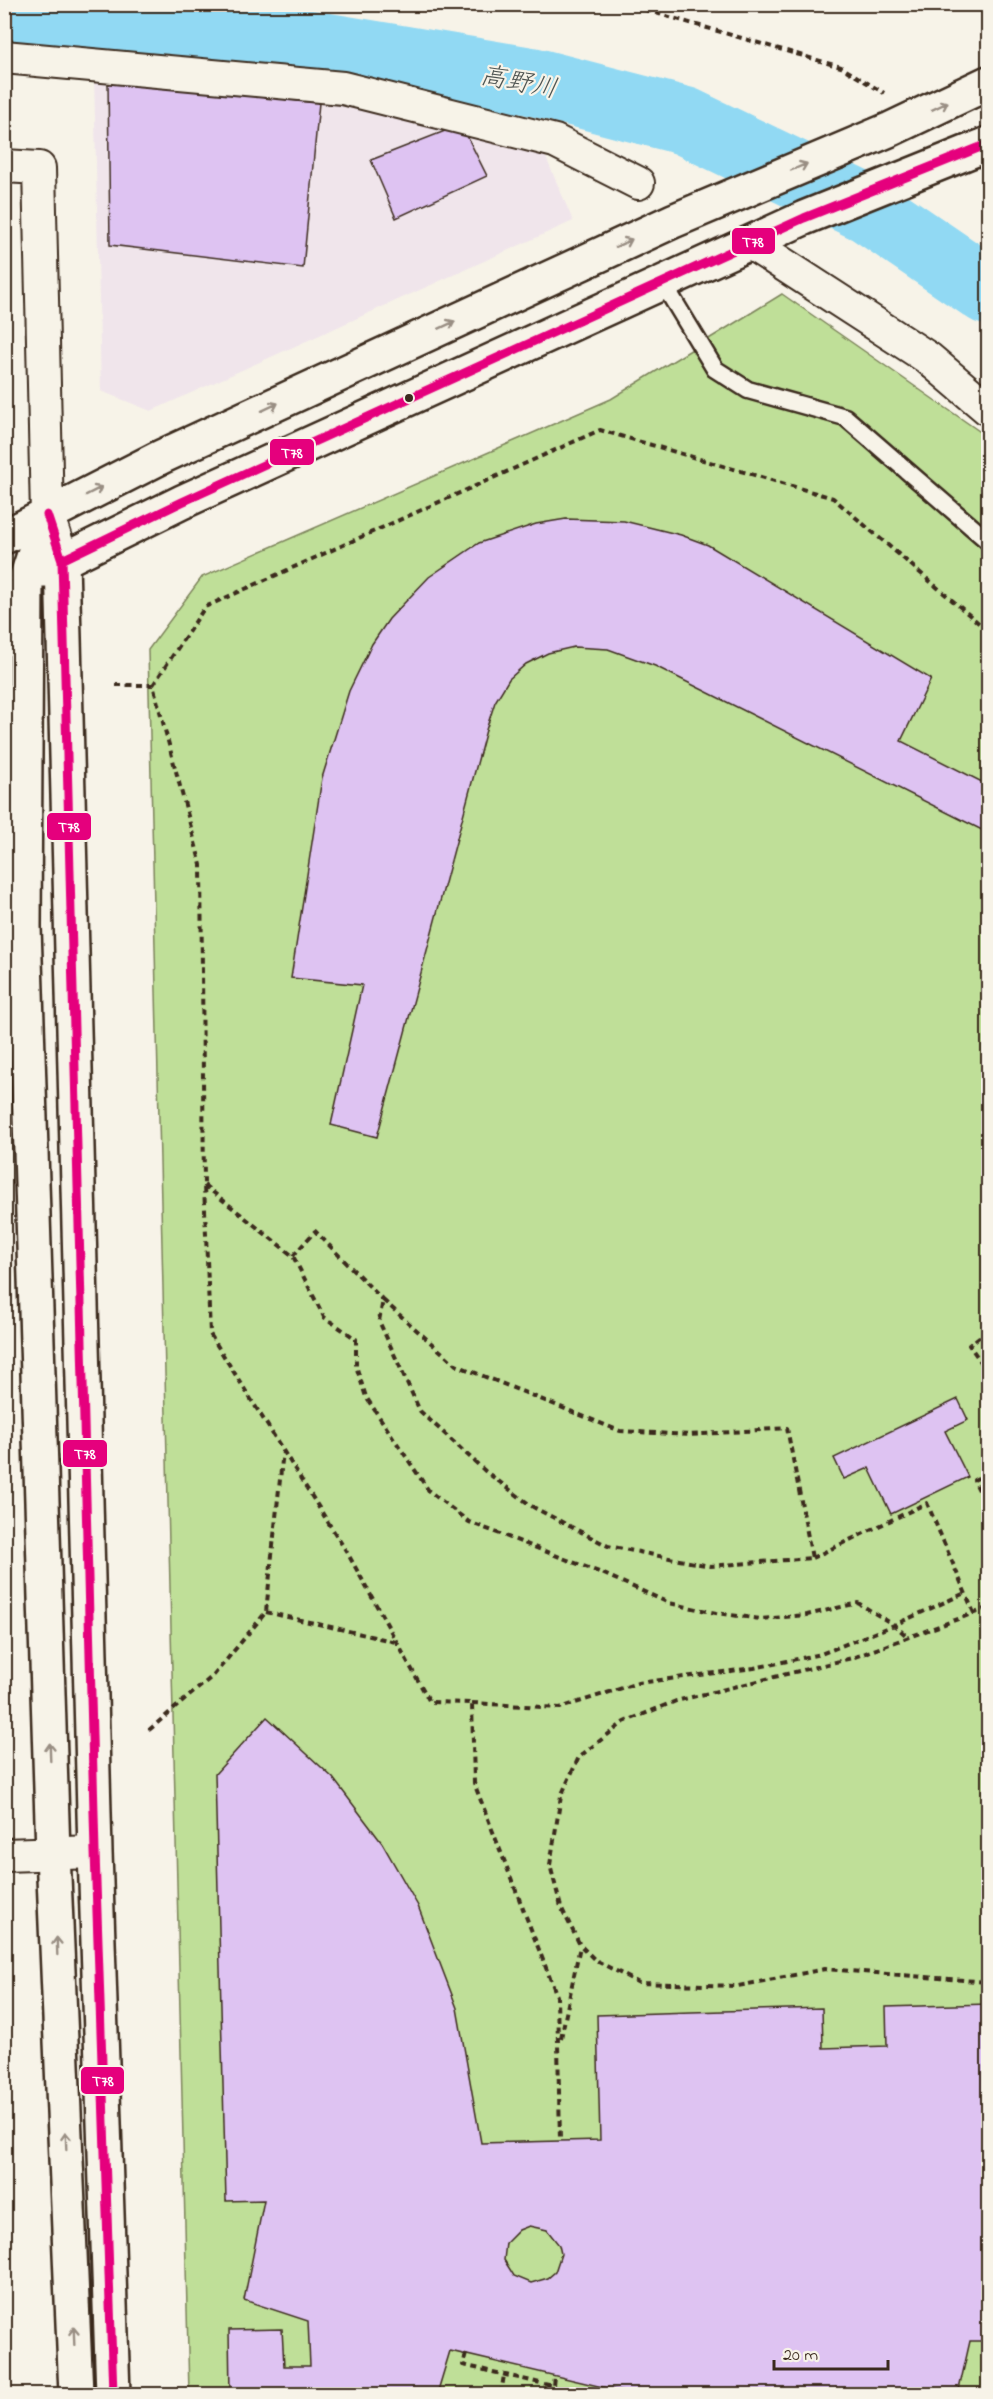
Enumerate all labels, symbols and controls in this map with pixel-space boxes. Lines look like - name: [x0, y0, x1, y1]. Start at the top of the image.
- water label: 高野川: [477, 58, 560, 110]
- one-way arrow: [931, 99, 949, 111]
- one-way arrow: [789, 161, 808, 172]
- line badge: T78: [731, 227, 776, 255]
- text: T78: [742, 231, 764, 255]
- one-way arrow: [615, 237, 633, 249]
- one-way arrow: [437, 319, 456, 330]
- unlabelled marker: [403, 392, 415, 404]
- one-way arrow: [260, 400, 278, 412]
- line badge: T78: [269, 438, 315, 466]
- text: T78: [281, 442, 303, 466]
- one-way arrow: [85, 485, 102, 497]
- line badge: T78: [46, 812, 92, 841]
- text: T78: [58, 816, 80, 840]
- line badge: T78: [62, 1439, 108, 1468]
- text: T78: [74, 1443, 96, 1467]
- one-way arrow: [45, 1742, 56, 1762]
- one-way arrow: [52, 1937, 63, 1957]
- line badge: T78: [80, 2066, 125, 2095]
- text: T78: [92, 2070, 114, 2094]
- one-way arrow: [60, 2132, 71, 2152]
- one-way arrow: [68, 2327, 79, 2347]
- scale bar: [774, 2333, 888, 2371]
- text: 20 m: [783, 2343, 818, 2369]

